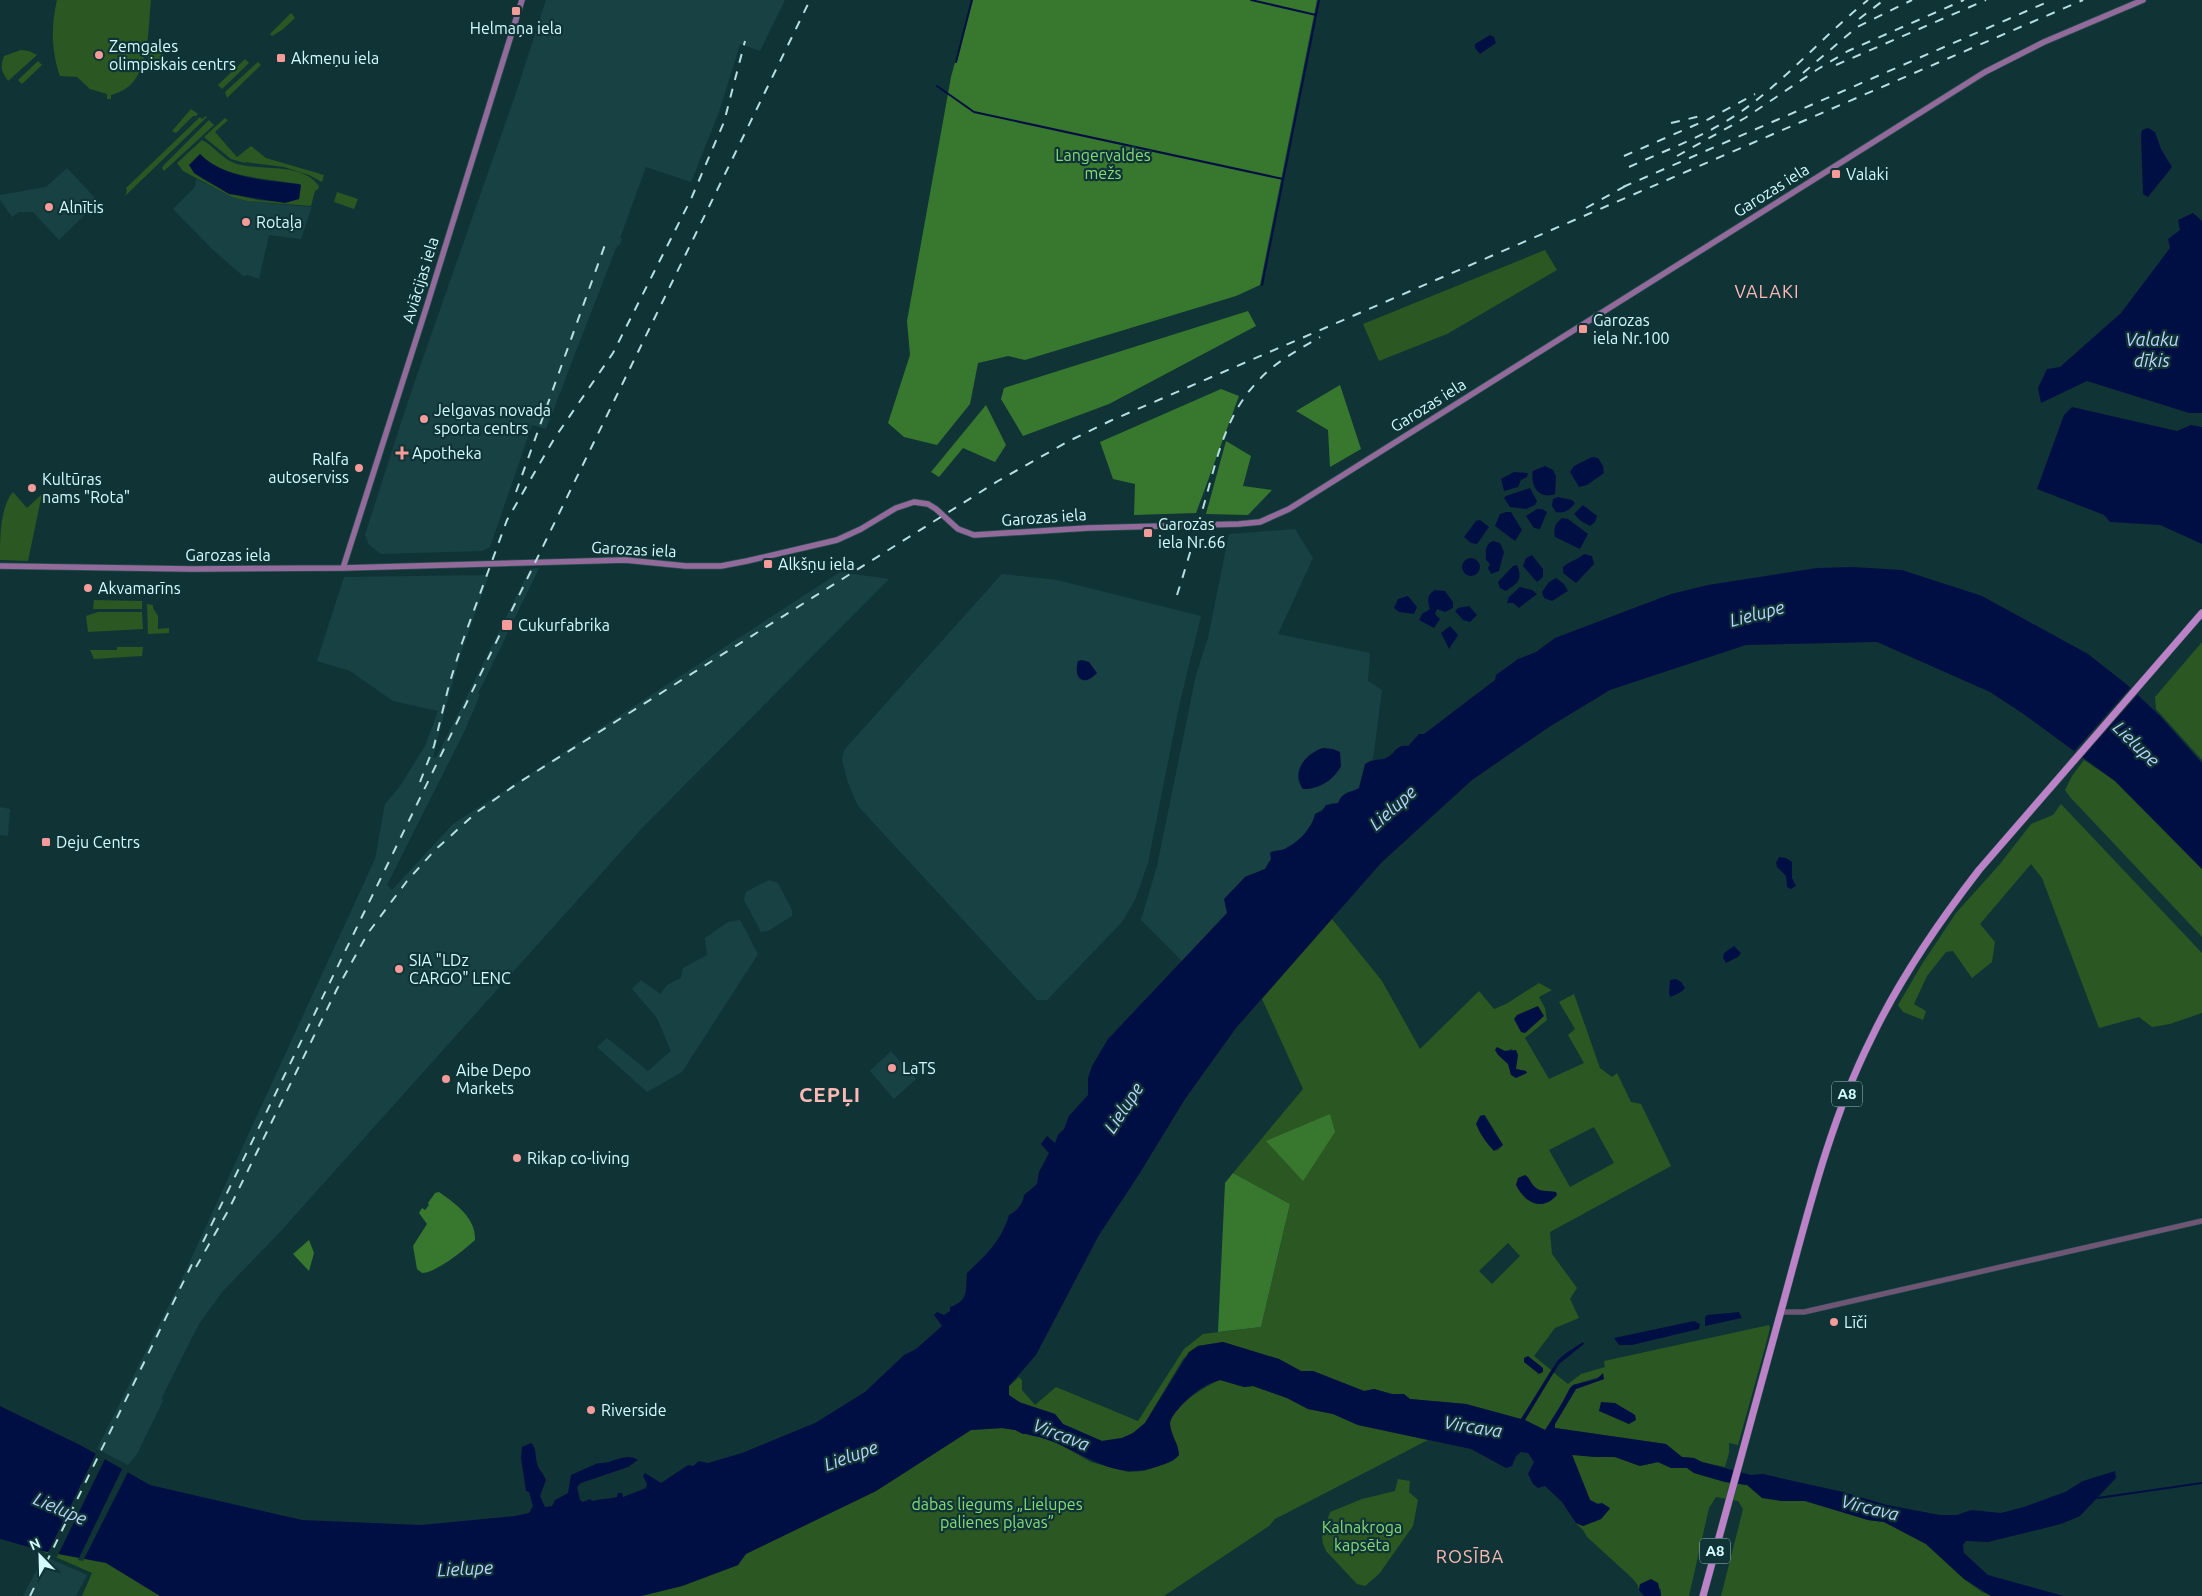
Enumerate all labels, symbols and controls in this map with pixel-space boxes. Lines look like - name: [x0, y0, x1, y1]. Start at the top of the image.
- marker: Helmaņa iela: [510, 5, 522, 17]
- place label: Helmaņa iela: [470, 19, 562, 37]
- place label: Zemgales olimpiskais centrs: [109, 37, 236, 73]
- marker: Zemgales olimpiskais centrs: [93, 49, 105, 61]
- place label: Akmeņu iela: [291, 49, 379, 67]
- marker: Akmeņu iela: [275, 52, 287, 64]
- park label: Langervaldes mežs: [1055, 146, 1151, 182]
- street label: Garozas iela: [1730, 160, 1812, 220]
- place label: Valaki: [1846, 165, 1889, 183]
- marker: Valaki: [1830, 168, 1842, 180]
- place label: Alnītis: [59, 198, 104, 216]
- marker: Alnītis: [43, 201, 55, 213]
- place label: Rotaļa: [256, 213, 302, 231]
- marker: Rotaļa: [240, 216, 252, 228]
- street label: Aviācijas iela: [398, 235, 442, 325]
- district label: VALAKI: [1734, 281, 1800, 301]
- place label: Garozas iela Nr.100: [1593, 311, 1670, 347]
- marker: Garozas iela Nr.100: [1577, 323, 1589, 335]
- water label: Valaku dīķis: [2125, 329, 2179, 370]
- street label: Garozas iela: [1387, 375, 1469, 435]
- place label: Jelgavas novada sporta centrs: [434, 401, 551, 437]
- marker: Jelgavas novada sporta centrs: [418, 413, 430, 425]
- place label: Apotheka: [412, 444, 482, 462]
- marker: Apotheka: [396, 447, 408, 459]
- place label: Ralfa autoserviss: [268, 450, 349, 486]
- marker: Ralfa autoserviss: [353, 462, 365, 474]
- place label: Kultūras nams "Rota": [42, 470, 130, 506]
- marker: Kultūras nams "Rota": [26, 482, 38, 494]
- street label: Garozas iela: [1001, 505, 1087, 529]
- place label: Garozas iela Nr.66: [1158, 515, 1226, 551]
- marker: Garozas iela Nr.66: [1142, 527, 1154, 539]
- street label: Garozas iela: [591, 538, 677, 560]
- street label: Garozas iela: [185, 546, 271, 564]
- place label: Alkšņu iela: [778, 555, 855, 573]
- marker: Alkšņu iela: [762, 558, 774, 570]
- place label: Akvamarīns: [98, 579, 181, 597]
- marker: Akvamarīns: [82, 582, 94, 594]
- water label: Lielupe: [1727, 596, 1786, 630]
- place label: Cukurfabrika: [518, 616, 610, 634]
- marker: Cukurfabrika: [500, 618, 514, 632]
- water label: Lielupe: [2110, 717, 2164, 770]
- water label: Lielupe: [1365, 781, 1420, 833]
- place label: Deju Centrs: [56, 833, 140, 851]
- marker: Deju Centrs: [40, 836, 52, 848]
- place label: SIA "LDz CARGO" LENC: [409, 951, 511, 987]
- marker: SIA "LDz CARGO" LENC: [393, 963, 405, 975]
- place label: LaTS: [902, 1059, 936, 1077]
- place label: Aibe Depo Markets: [456, 1061, 531, 1097]
- marker: LaTS: [886, 1062, 898, 1074]
- marker: Aibe Depo Markets: [440, 1073, 452, 1085]
- water label: Lielupe: [1100, 1079, 1147, 1136]
- district label: CEPĻI: [799, 1082, 861, 1107]
- road number: A8: [1832, 1082, 1862, 1106]
- place label: Rikap co-living: [527, 1149, 630, 1167]
- marker: Rikap co-living: [511, 1152, 523, 1164]
- place label: Līči: [1844, 1313, 1867, 1331]
- marker: Līči: [1828, 1316, 1840, 1328]
- place label: Riverside: [601, 1401, 667, 1419]
- marker: Riverside: [585, 1404, 597, 1416]
- water label: Vircava: [1443, 1412, 1504, 1441]
- water label: Vircava: [1030, 1414, 1093, 1454]
- water label: Lielupe: [821, 1436, 880, 1474]
- water label: Lielupe: [31, 1488, 90, 1528]
- water label: Vircava: [1839, 1490, 1901, 1524]
- park label: dabas liegums „Lielupes palienes pļavas”: [911, 1495, 1083, 1531]
- park label: Kalnakroga kapsēta: [1322, 1518, 1402, 1554]
- north arrow: [15, 1531, 65, 1581]
- text: N: [27, 1535, 43, 1553]
- road number: A8: [1700, 1538, 1730, 1564]
- district label: ROSĪBA: [1436, 1546, 1504, 1566]
- water label: Lielupe: [436, 1557, 493, 1579]

